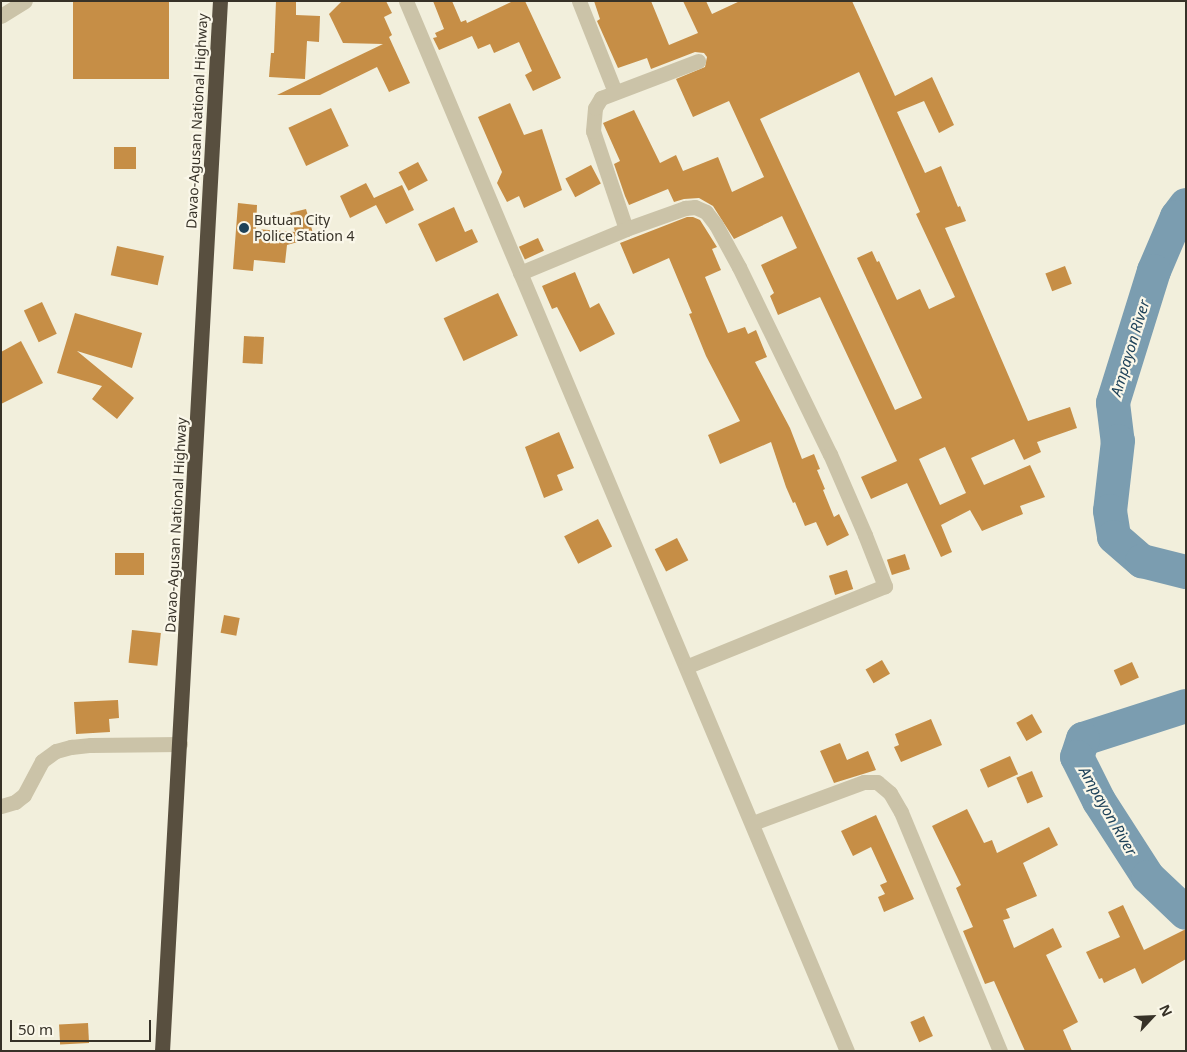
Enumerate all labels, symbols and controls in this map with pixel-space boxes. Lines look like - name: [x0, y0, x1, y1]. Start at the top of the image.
- street label: Davao-Agusan National Highway: [183, 13, 211, 229]
- place label: Butuan City Police Station 4: [254, 212, 354, 244]
- marker: Butuan City Police Station 4: [238, 222, 250, 234]
- water label: Ampayon River: [1107, 298, 1153, 398]
- street label: Davao-Agusan National Highway: [162, 417, 190, 633]
- water label: Ampayon River: [1075, 763, 1141, 859]
- north arrow: [1127, 992, 1177, 1042]
- text: N: [1155, 1001, 1177, 1020]
- scale bar: [12, 1010, 154, 1042]
- text: 50 m: [18, 1019, 53, 1039]

